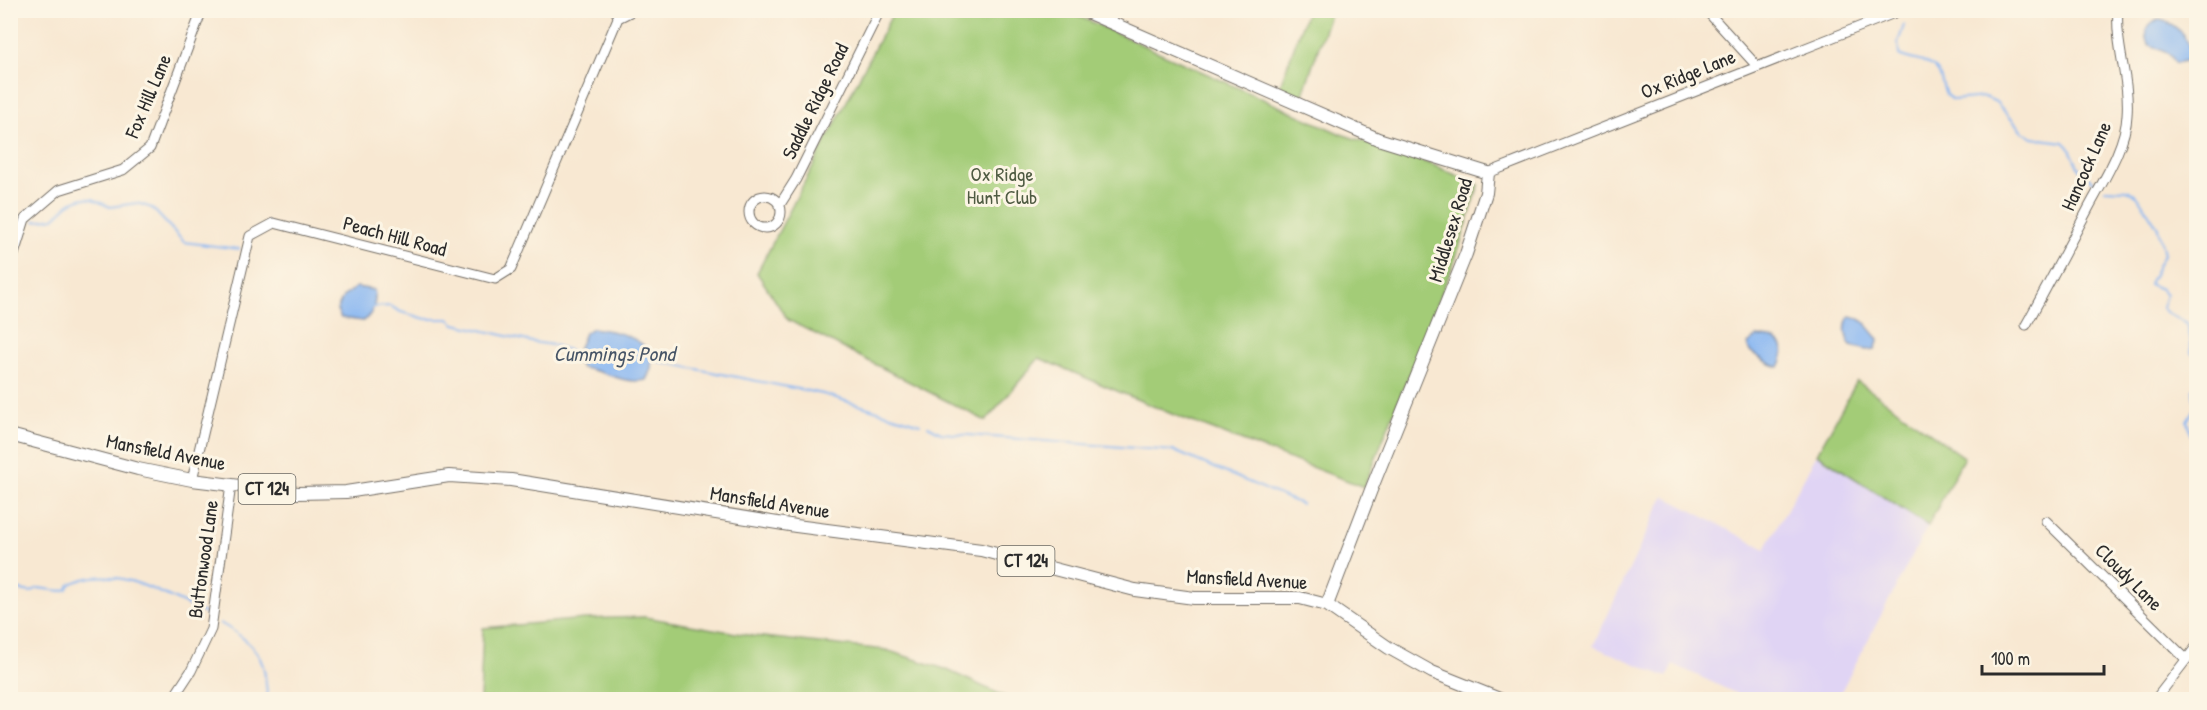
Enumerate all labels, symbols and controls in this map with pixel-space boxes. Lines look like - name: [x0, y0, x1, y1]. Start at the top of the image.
- street label: Saddle Ridge Road: [775, 38, 854, 163]
- street label: Ox Ridge Lane: [1636, 42, 1739, 105]
- street label: Fox Hill Lane: [117, 50, 177, 143]
- street label: Hancock Lane: [2054, 117, 2117, 215]
- park label: Ox Ridge Hunt Club: [967, 160, 1037, 210]
- street label: Middlesex Road: [1421, 174, 1478, 285]
- street label: Peach Hill Road: [340, 209, 450, 262]
- water label: Cummings Pond: [553, 339, 678, 368]
- street label: Mansfield Avenue: [104, 427, 228, 476]
- road number: CT 124: [238, 474, 296, 504]
- street label: Mansfield Avenue: [708, 479, 832, 524]
- street label: Buttonwood Lane: [181, 498, 224, 620]
- street label: Cloudy Lane: [2090, 537, 2169, 616]
- road number: CT 124: [998, 546, 1054, 576]
- street label: Mansfield Avenue: [1186, 562, 1308, 595]
- scale bar: [1982, 638, 2104, 676]
- text: 100 m: [1991, 646, 2030, 671]

